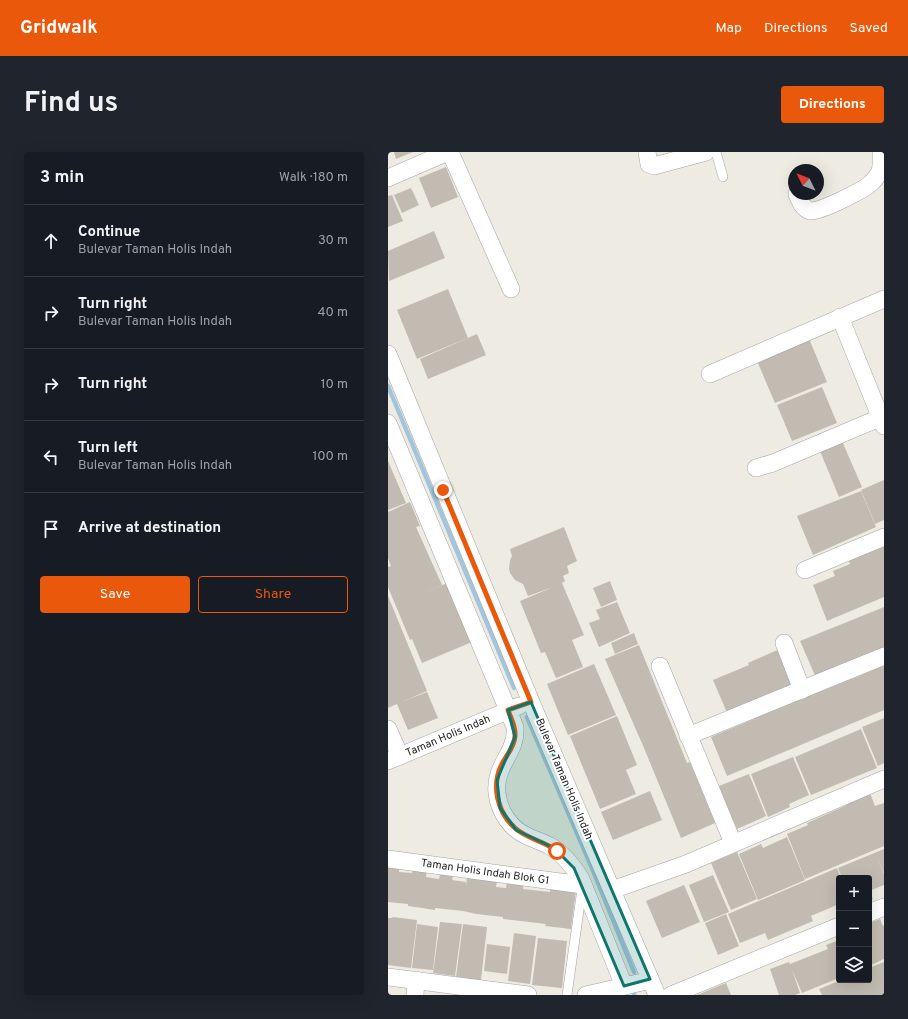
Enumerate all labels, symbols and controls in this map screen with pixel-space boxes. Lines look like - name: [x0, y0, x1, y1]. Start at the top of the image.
- text: Gridwalk: [20, 16, 98, 40]
- text: Map: [716, 20, 742, 37]
- text: Directions: [764, 20, 828, 37]
- text: Saved: [850, 20, 888, 37]
- text: Find us: [24, 86, 118, 122]
- button: Directions: [781, 86, 884, 123]
- north arrow: [788, 164, 824, 200]
- text: 3 min: [40, 167, 84, 189]
- text: Walk · 180 m: [279, 170, 348, 186]
- text: Continue: [78, 223, 140, 242]
- icon: ahead: [40, 230, 62, 252]
- text: 30 m: [318, 233, 348, 249]
- text: Bulevar Taman Holis Indah: [78, 242, 232, 258]
- text: Turn right: [78, 295, 147, 314]
- icon: right: [40, 302, 62, 324]
- text: 40 m: [318, 305, 348, 321]
- text: Bulevar Taman Holis Indah: [78, 314, 232, 330]
- icon: right: [40, 374, 62, 396]
- text: Turn right: [78, 375, 147, 394]
- text: 10 m: [321, 377, 348, 393]
- text: Turn left: [78, 439, 138, 458]
- icon: left: [40, 446, 62, 468]
- text: 100 m: [312, 449, 348, 465]
- text: Bulevar Taman Holis Indah: [78, 458, 232, 474]
- route end: [434, 481, 452, 499]
- icon: arrive: [40, 518, 62, 540]
- text: Arrive at destination: [78, 519, 221, 538]
- button: Save: [40, 576, 190, 613]
- button: Share: [198, 576, 348, 613]
- street label: Taman Holis Indah: [404, 712, 492, 760]
- street label: Bulevar Taman Holis Indah: [532, 716, 596, 842]
- route start: [548, 842, 566, 860]
- street label: Taman Holis Indah Blok G1: [420, 856, 550, 888]
- map controls: [836, 875, 872, 983]
- button: +: [836, 875, 872, 911]
- button: −: [836, 911, 872, 947]
- button: layers: [836, 947, 872, 983]

